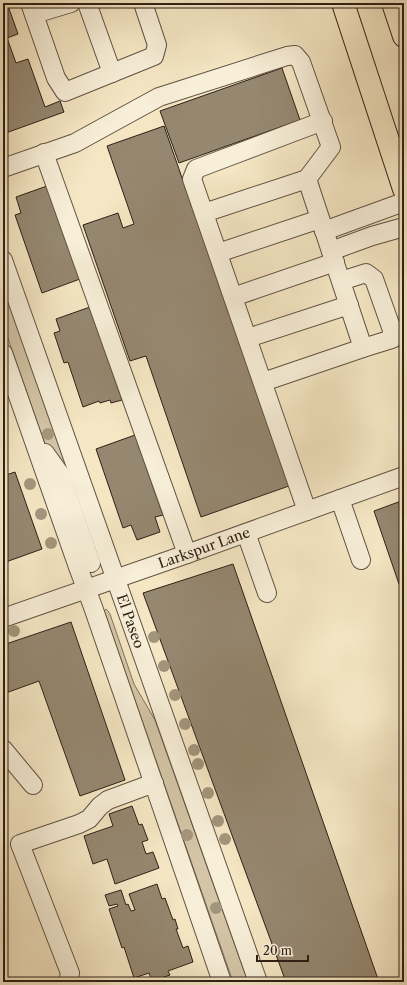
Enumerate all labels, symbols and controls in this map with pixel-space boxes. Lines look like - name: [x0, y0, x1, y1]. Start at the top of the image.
- street label: Larkspur Lane: [156, 523, 253, 572]
- street label: El Paseo: [113, 591, 148, 651]
- scale bar: [257, 937, 308, 963]
- text: 20 m: [263, 943, 292, 958]

